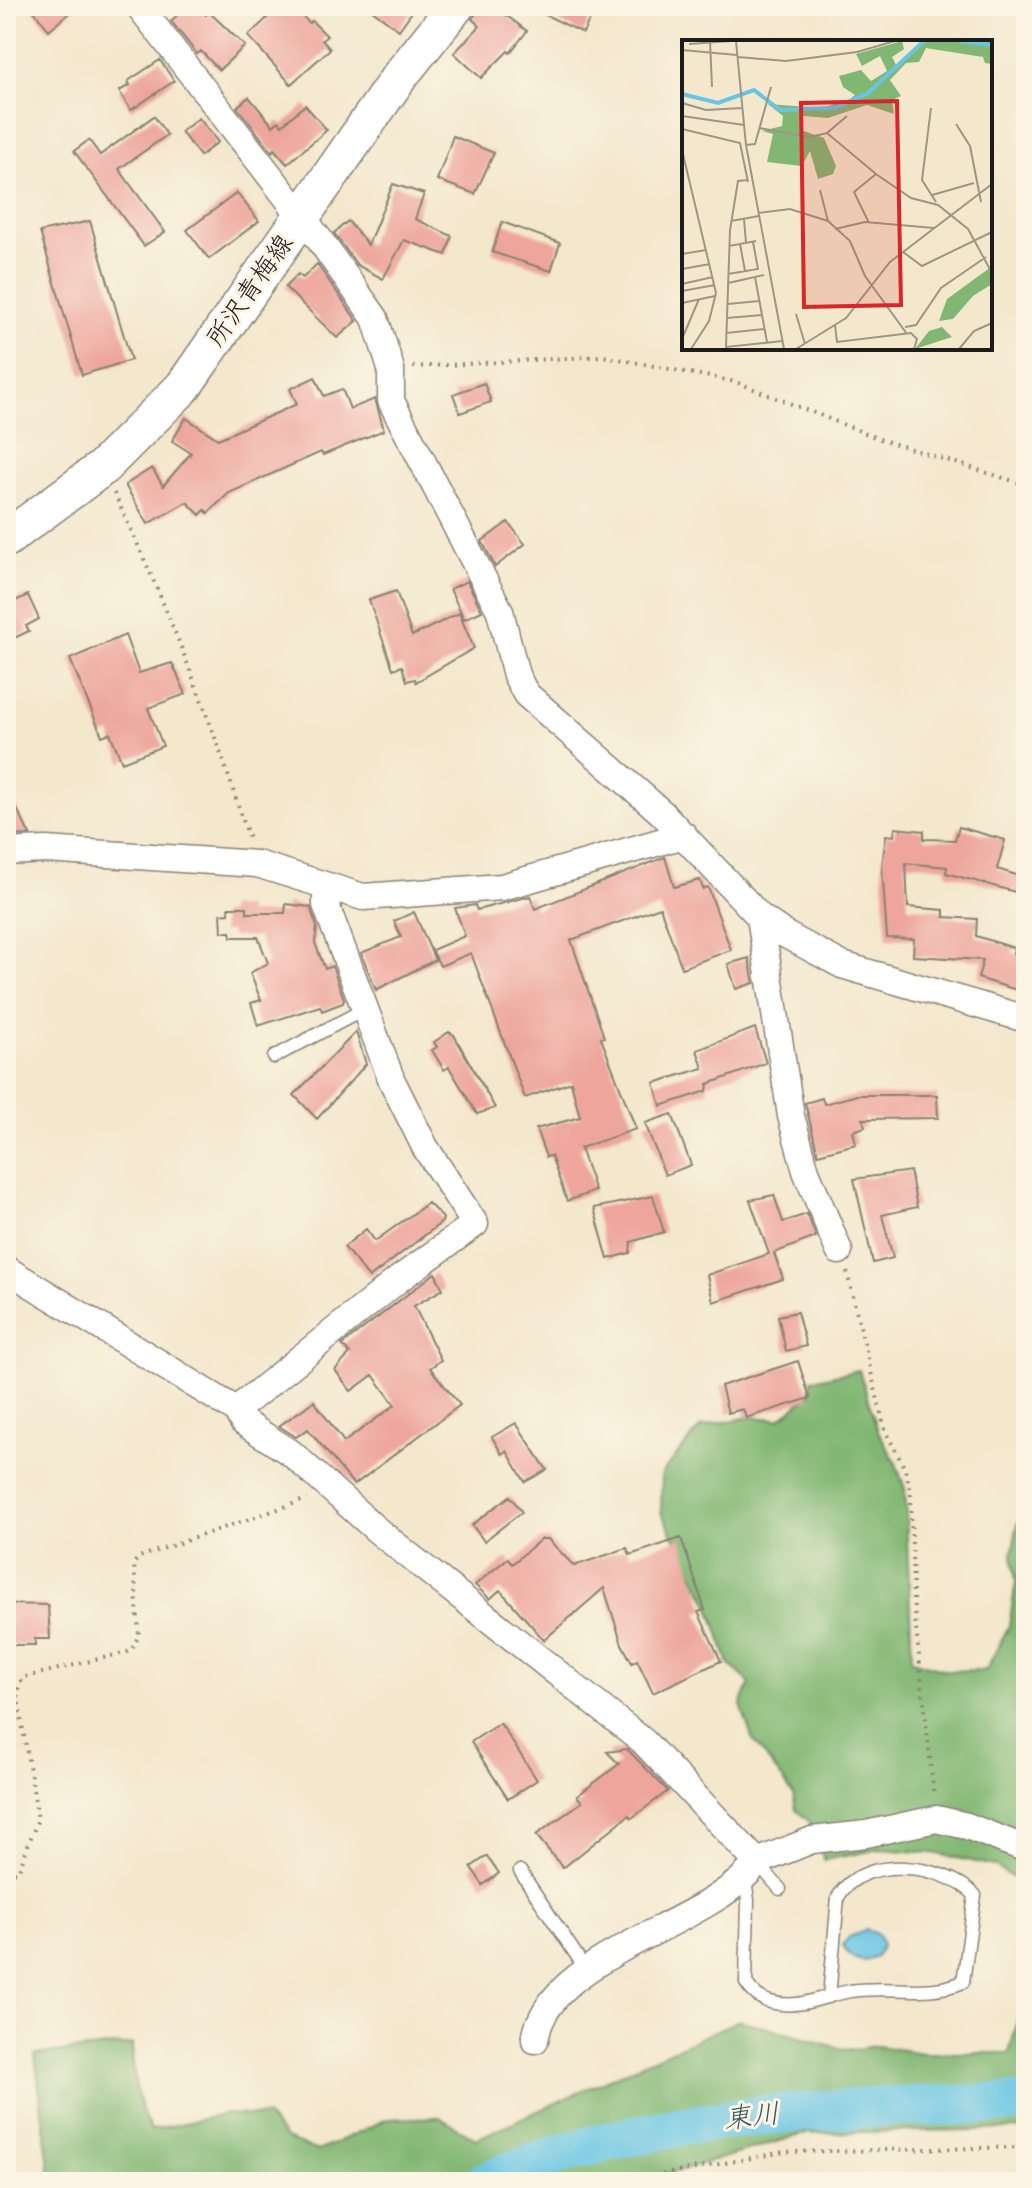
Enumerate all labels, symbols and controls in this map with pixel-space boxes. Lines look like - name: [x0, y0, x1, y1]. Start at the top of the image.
- inset map: [682, 40, 992, 350]
- street label: 所沢青梅線: [200, 228, 304, 356]
- water label: 東川: [722, 2097, 782, 2143]

